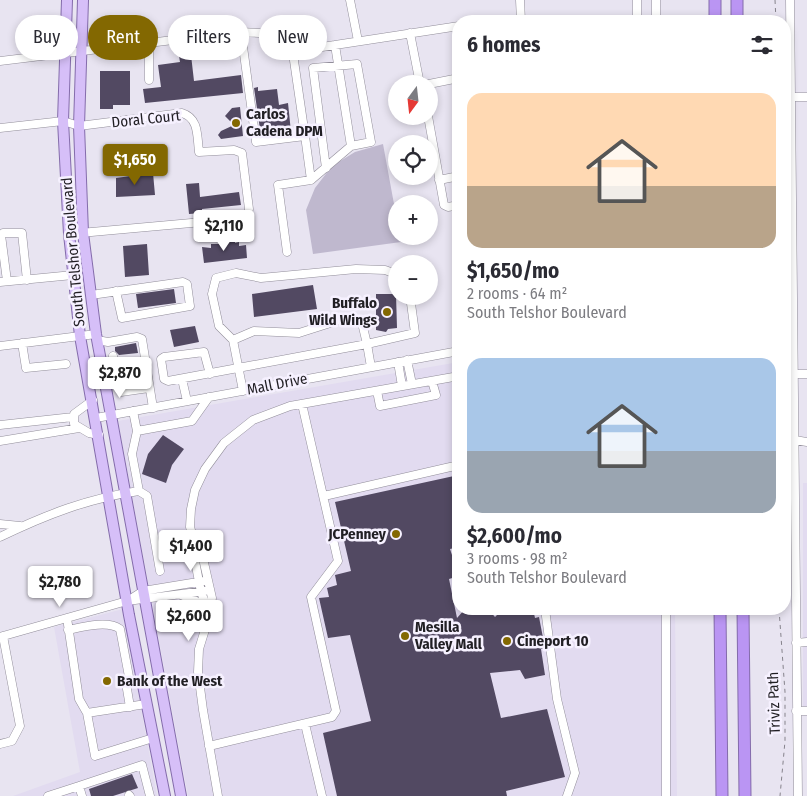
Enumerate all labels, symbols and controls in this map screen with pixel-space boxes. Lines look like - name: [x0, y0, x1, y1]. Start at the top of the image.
- chip: Buy: [15, 15, 78, 60]
- chip: Rent: [88, 15, 158, 60]
- chip: Filters: [168, 15, 249, 60]
- chip: New: [259, 15, 327, 60]
- icon: filters: [748, 31, 776, 59]
- text: 6 homes: [467, 32, 540, 58]
- north arrow: [388, 75, 438, 125]
- map controls: [388, 75, 438, 305]
- place label: Carlos Cadena DPM: [246, 105, 323, 140]
- street label: Doral Court: [111, 106, 181, 132]
- marker: Carlos Cadena DPM: [230, 117, 242, 129]
- icon: home: [577, 126, 667, 216]
- button: locate: [388, 135, 438, 185]
- pin: $1,650: [94, 144, 176, 186]
- text: $1,650: [114, 150, 156, 169]
- street label: South Telshor Boulevard: [58, 177, 88, 327]
- button: +: [388, 195, 438, 245]
- pin: $2,110: [183, 210, 265, 252]
- text: $2,110: [204, 216, 244, 235]
- button: −: [388, 255, 438, 305]
- text: $1,650/mo: [467, 258, 559, 284]
- text: 2 rooms · 64 m²: [467, 284, 567, 303]
- place label: Buffalo Wild Wings: [309, 294, 377, 329]
- text: South Telshor Boulevard: [467, 303, 627, 322]
- marker: Buffalo Wild Wings: [381, 306, 393, 318]
- pin: $2,870: [79, 356, 161, 399]
- text: $2,870: [99, 363, 141, 382]
- street label: Mall Drive: [245, 369, 309, 399]
- icon: home: [577, 391, 667, 481]
- text: $2,600/mo: [467, 523, 562, 549]
- place label: JCPenney: [327, 525, 387, 543]
- marker: JCPenney: [390, 528, 402, 540]
- pin: $1,400: [150, 530, 232, 572]
- text: $1,400: [169, 536, 213, 555]
- text: 3 rooms · 98 m²: [467, 549, 568, 568]
- pin: $2,780: [19, 566, 101, 608]
- text: South Telshor Boulevard: [467, 568, 627, 587]
- text: $2,780: [39, 572, 81, 591]
- pin: $2,600: [148, 600, 230, 642]
- text: $2,600: [167, 606, 211, 625]
- place label: Mesilla Valley Mall: [414, 618, 483, 653]
- marker: Mesilla Valley Mall: [399, 630, 411, 642]
- place label: Cineport 10: [517, 632, 589, 650]
- marker: Cineport 10: [501, 635, 513, 647]
- street label: Triviz Path: [764, 671, 784, 735]
- place label: Bank of the West: [117, 672, 223, 690]
- marker: Bank of the West: [101, 675, 113, 687]

